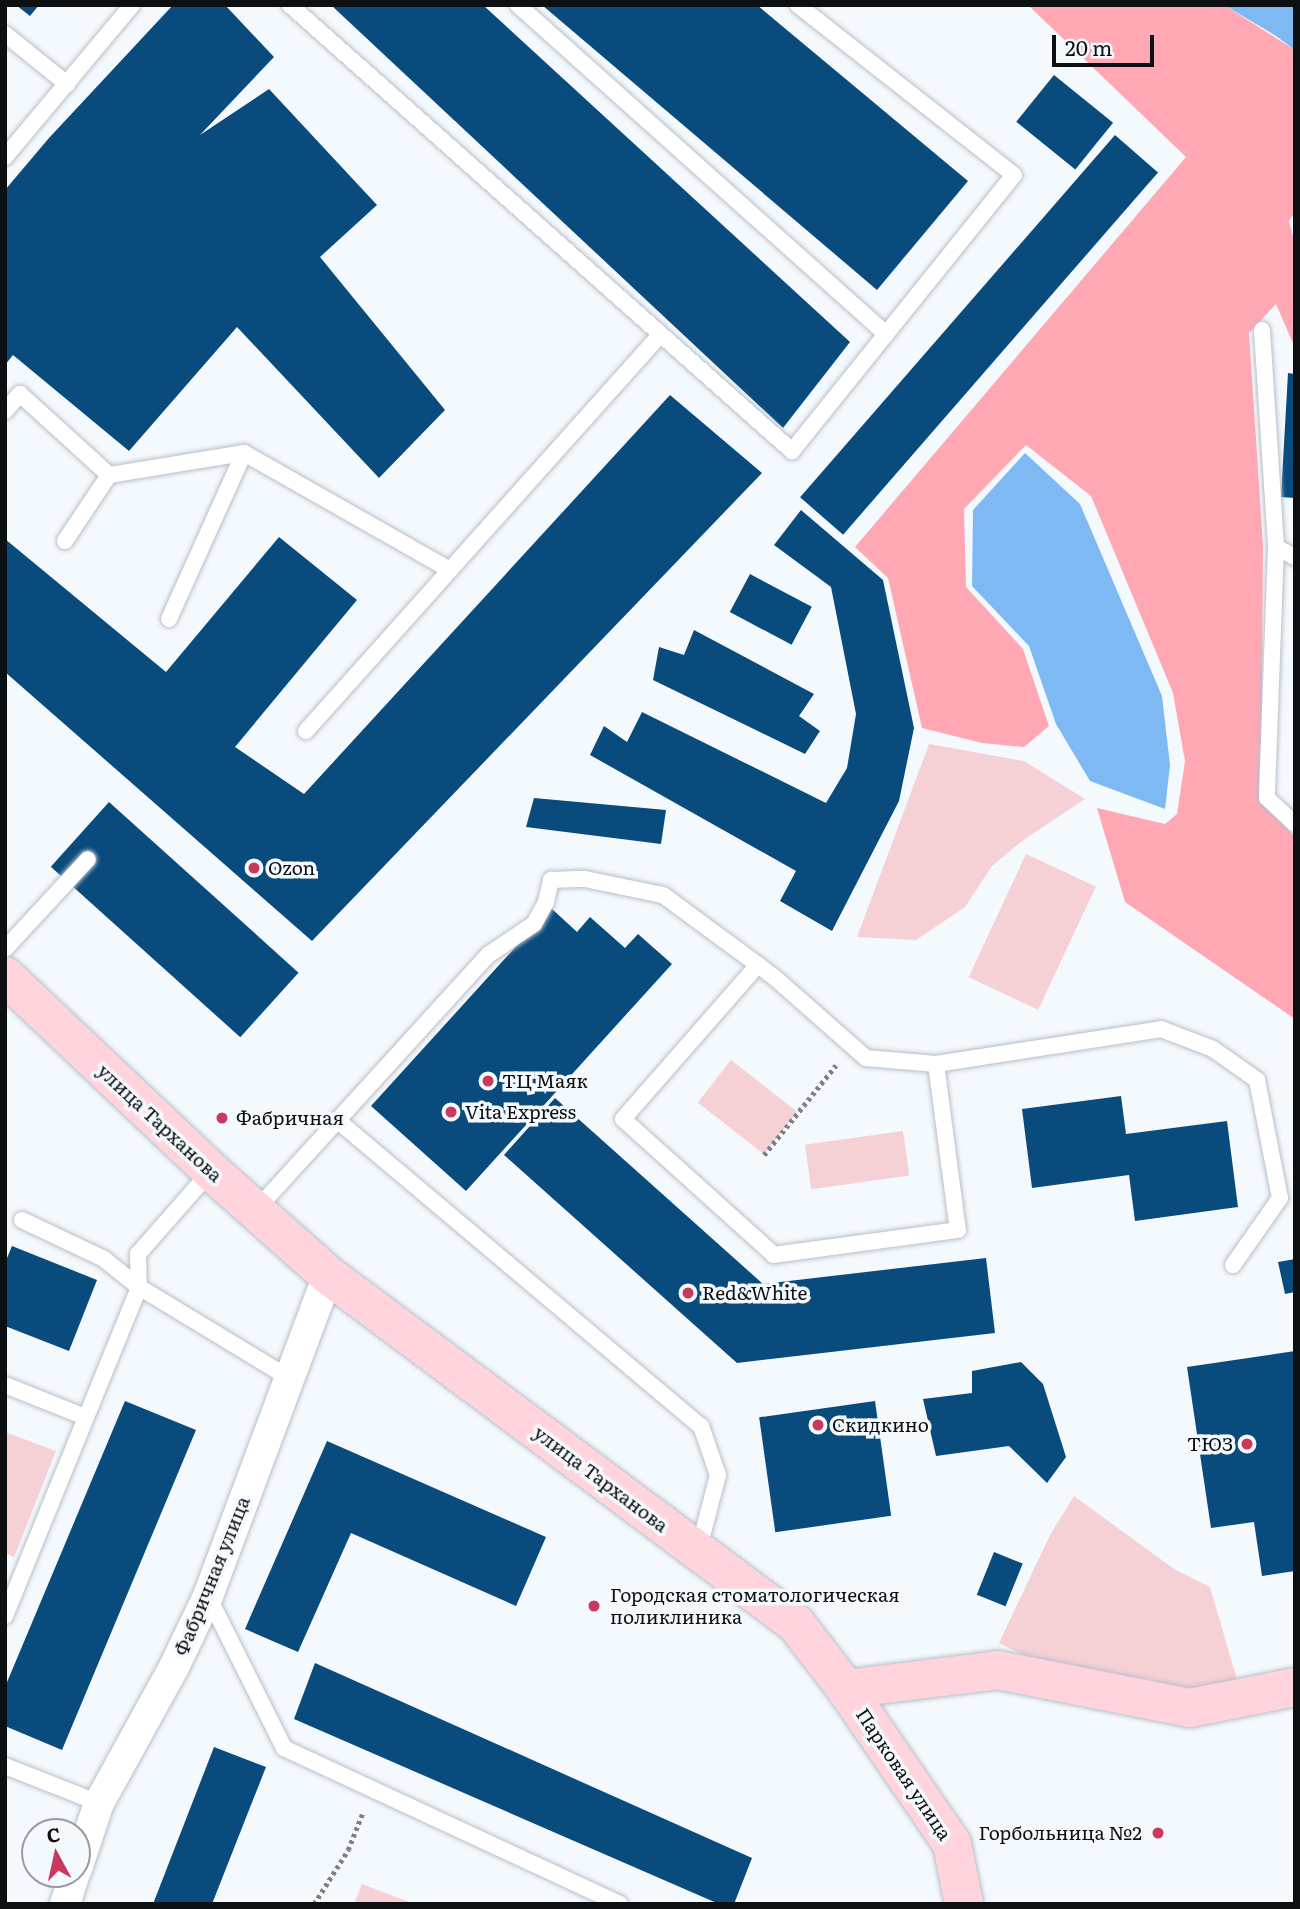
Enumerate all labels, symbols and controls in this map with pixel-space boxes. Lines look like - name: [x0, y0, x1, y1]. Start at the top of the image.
- scale bar: [1055, 21, 1156, 65]
- text: 20 m: [1065, 31, 1112, 62]
- place label: Ozon: [268, 857, 315, 879]
- marker: Ozon: [246, 860, 262, 876]
- street label: улица Тарханова: [93, 1059, 227, 1187]
- place label: ТЦ Маяк: [502, 1070, 588, 1092]
- marker: ТЦ Маяк: [480, 1073, 496, 1089]
- place label: Vita Express: [465, 1101, 576, 1123]
- marker: Vita Express: [443, 1104, 459, 1120]
- place label: Фабричная: [236, 1107, 344, 1129]
- marker: Фабричная: [214, 1110, 230, 1126]
- place label: Red&White: [702, 1282, 807, 1304]
- marker: Red&White: [680, 1285, 696, 1301]
- place label: Скидкино: [832, 1414, 929, 1436]
- marker: Скидкино: [810, 1417, 826, 1433]
- street label: улица Тарханова: [529, 1421, 673, 1537]
- place label: ТЮЗ: [1187, 1433, 1233, 1455]
- marker: ТЮЗ: [1239, 1436, 1255, 1452]
- street label: Фабричная улица: [170, 1493, 254, 1659]
- place label: Городская стоматологическая поликлиника: [610, 1584, 900, 1628]
- marker: Городская стоматологическая поликлиника: [584, 1596, 604, 1616]
- street label: Парковая улица: [851, 1704, 957, 1844]
- north arrow: [21, 1818, 91, 1888]
- text: С: [45, 1819, 62, 1849]
- place label: Горбольница №2: [979, 1822, 1142, 1844]
- marker: Горбольница №2: [1148, 1823, 1168, 1843]

